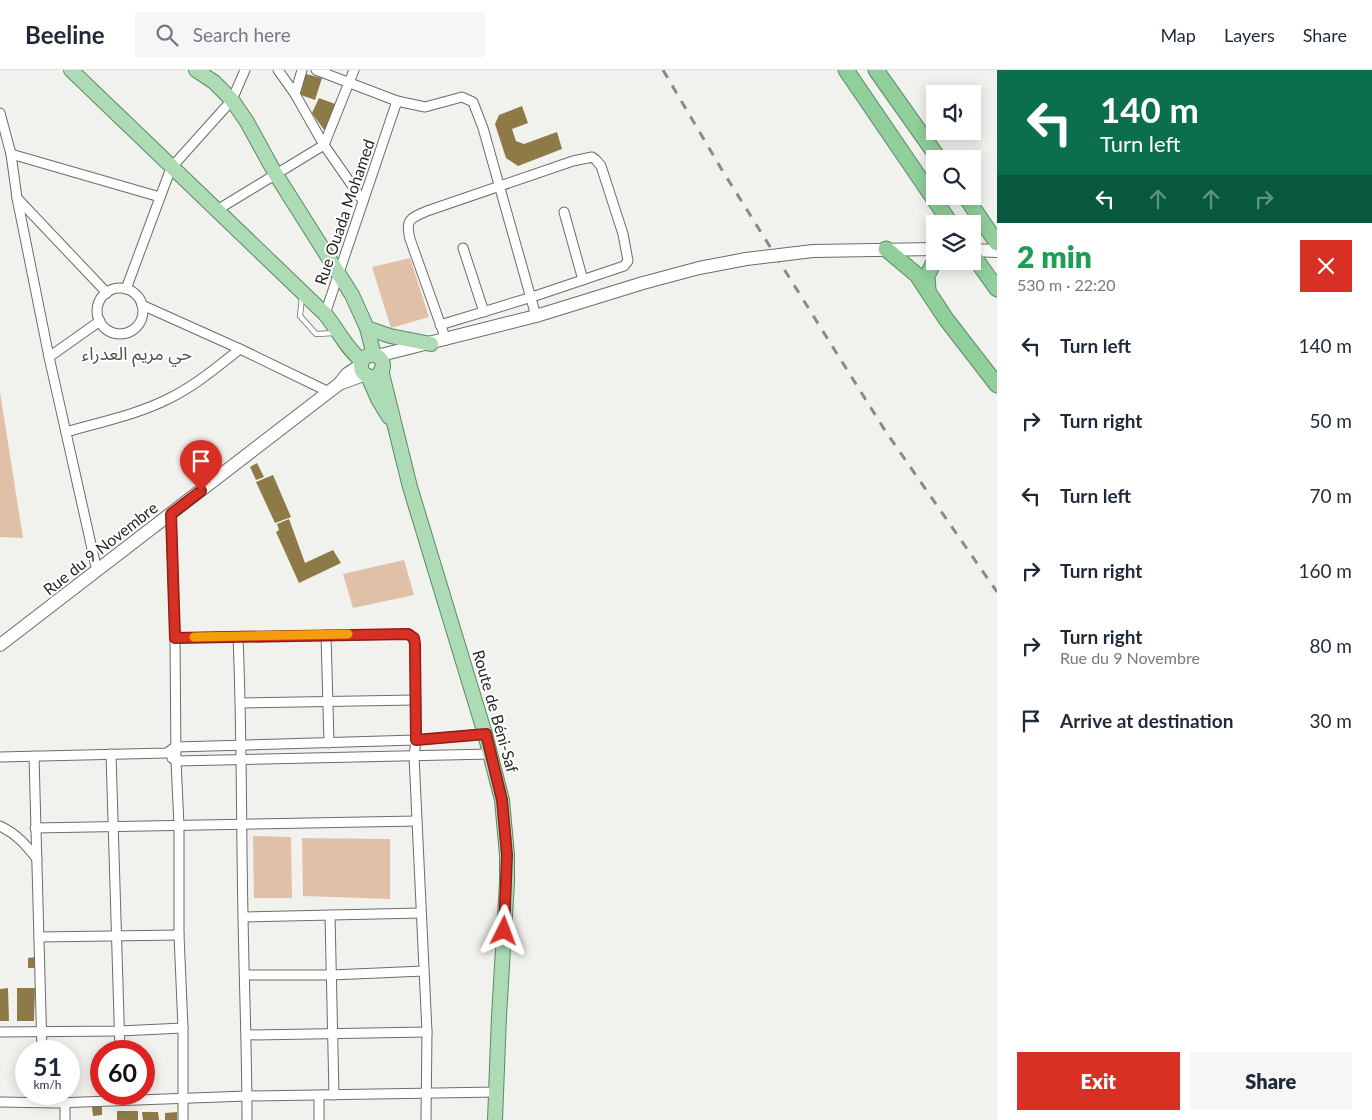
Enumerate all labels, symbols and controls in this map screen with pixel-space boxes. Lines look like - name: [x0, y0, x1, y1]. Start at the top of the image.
- search box: [135, 12, 485, 57]
- text: Beeline: [25, 20, 105, 49]
- icon: search: [153, 21, 181, 49]
- text: Search here: [193, 23, 291, 46]
- text: Map: [1160, 24, 1196, 46]
- text: Layers: [1224, 24, 1275, 46]
- text: Share: [1303, 24, 1347, 46]
- map controls: [926, 85, 981, 270]
- button: sound: [926, 85, 981, 140]
- text: 140 m: [1100, 88, 1199, 130]
- icon: left: [1017, 90, 1082, 155]
- text: Turn left: [1100, 130, 1181, 157]
- street label: Rue Ouada Mohamed: [310, 137, 378, 287]
- button: search: [926, 150, 981, 205]
- icon: left: [1091, 185, 1119, 213]
- icon: ahead: [1144, 185, 1172, 213]
- icon: ahead: [1197, 185, 1225, 213]
- icon: right: [1250, 185, 1278, 213]
- button: layers: [926, 215, 981, 270]
- text: 2 min: [1017, 238, 1092, 274]
- button: close: [1300, 240, 1352, 292]
- text: 530 m · 22:20: [1017, 275, 1116, 294]
- icon: left: [1017, 332, 1045, 360]
- text: Turn left: [1060, 334, 1131, 357]
- text: 140 m: [1298, 334, 1352, 357]
- district label: حي مريم العدراء: [82, 342, 192, 367]
- icon: right: [1017, 407, 1045, 435]
- text: Turn right: [1060, 409, 1142, 432]
- text: 50 m: [1309, 409, 1352, 432]
- pin: [180, 440, 222, 491]
- icon: arrive: [187, 447, 215, 475]
- icon: left: [1017, 482, 1045, 510]
- text: Turn left: [1060, 484, 1131, 507]
- text: 70 m: [1309, 484, 1352, 507]
- street label: Rue du 9 Novembre: [39, 497, 161, 599]
- icon: right: [1017, 557, 1045, 585]
- text: Turn right: [1060, 559, 1142, 582]
- text: 160 m: [1298, 559, 1352, 582]
- text: Turn right: [1060, 625, 1142, 648]
- icon: right: [1017, 632, 1045, 660]
- text: 80 m: [1309, 634, 1352, 657]
- street label: Route de Béni-Saf: [469, 648, 523, 775]
- text: Rue du 9 Novembre: [1060, 648, 1200, 667]
- icon: arrive: [1017, 707, 1045, 735]
- text: Arrive at destination: [1060, 709, 1233, 732]
- text: 30 m: [1309, 709, 1352, 732]
- position arrow: [477, 904, 529, 956]
- speed limit sign: 60: [90, 1040, 155, 1105]
- text: 51: [33, 1051, 62, 1081]
- button: Exit: [1017, 1052, 1180, 1110]
- button: Share: [1190, 1052, 1352, 1110]
- text: km/h: [33, 1077, 62, 1092]

